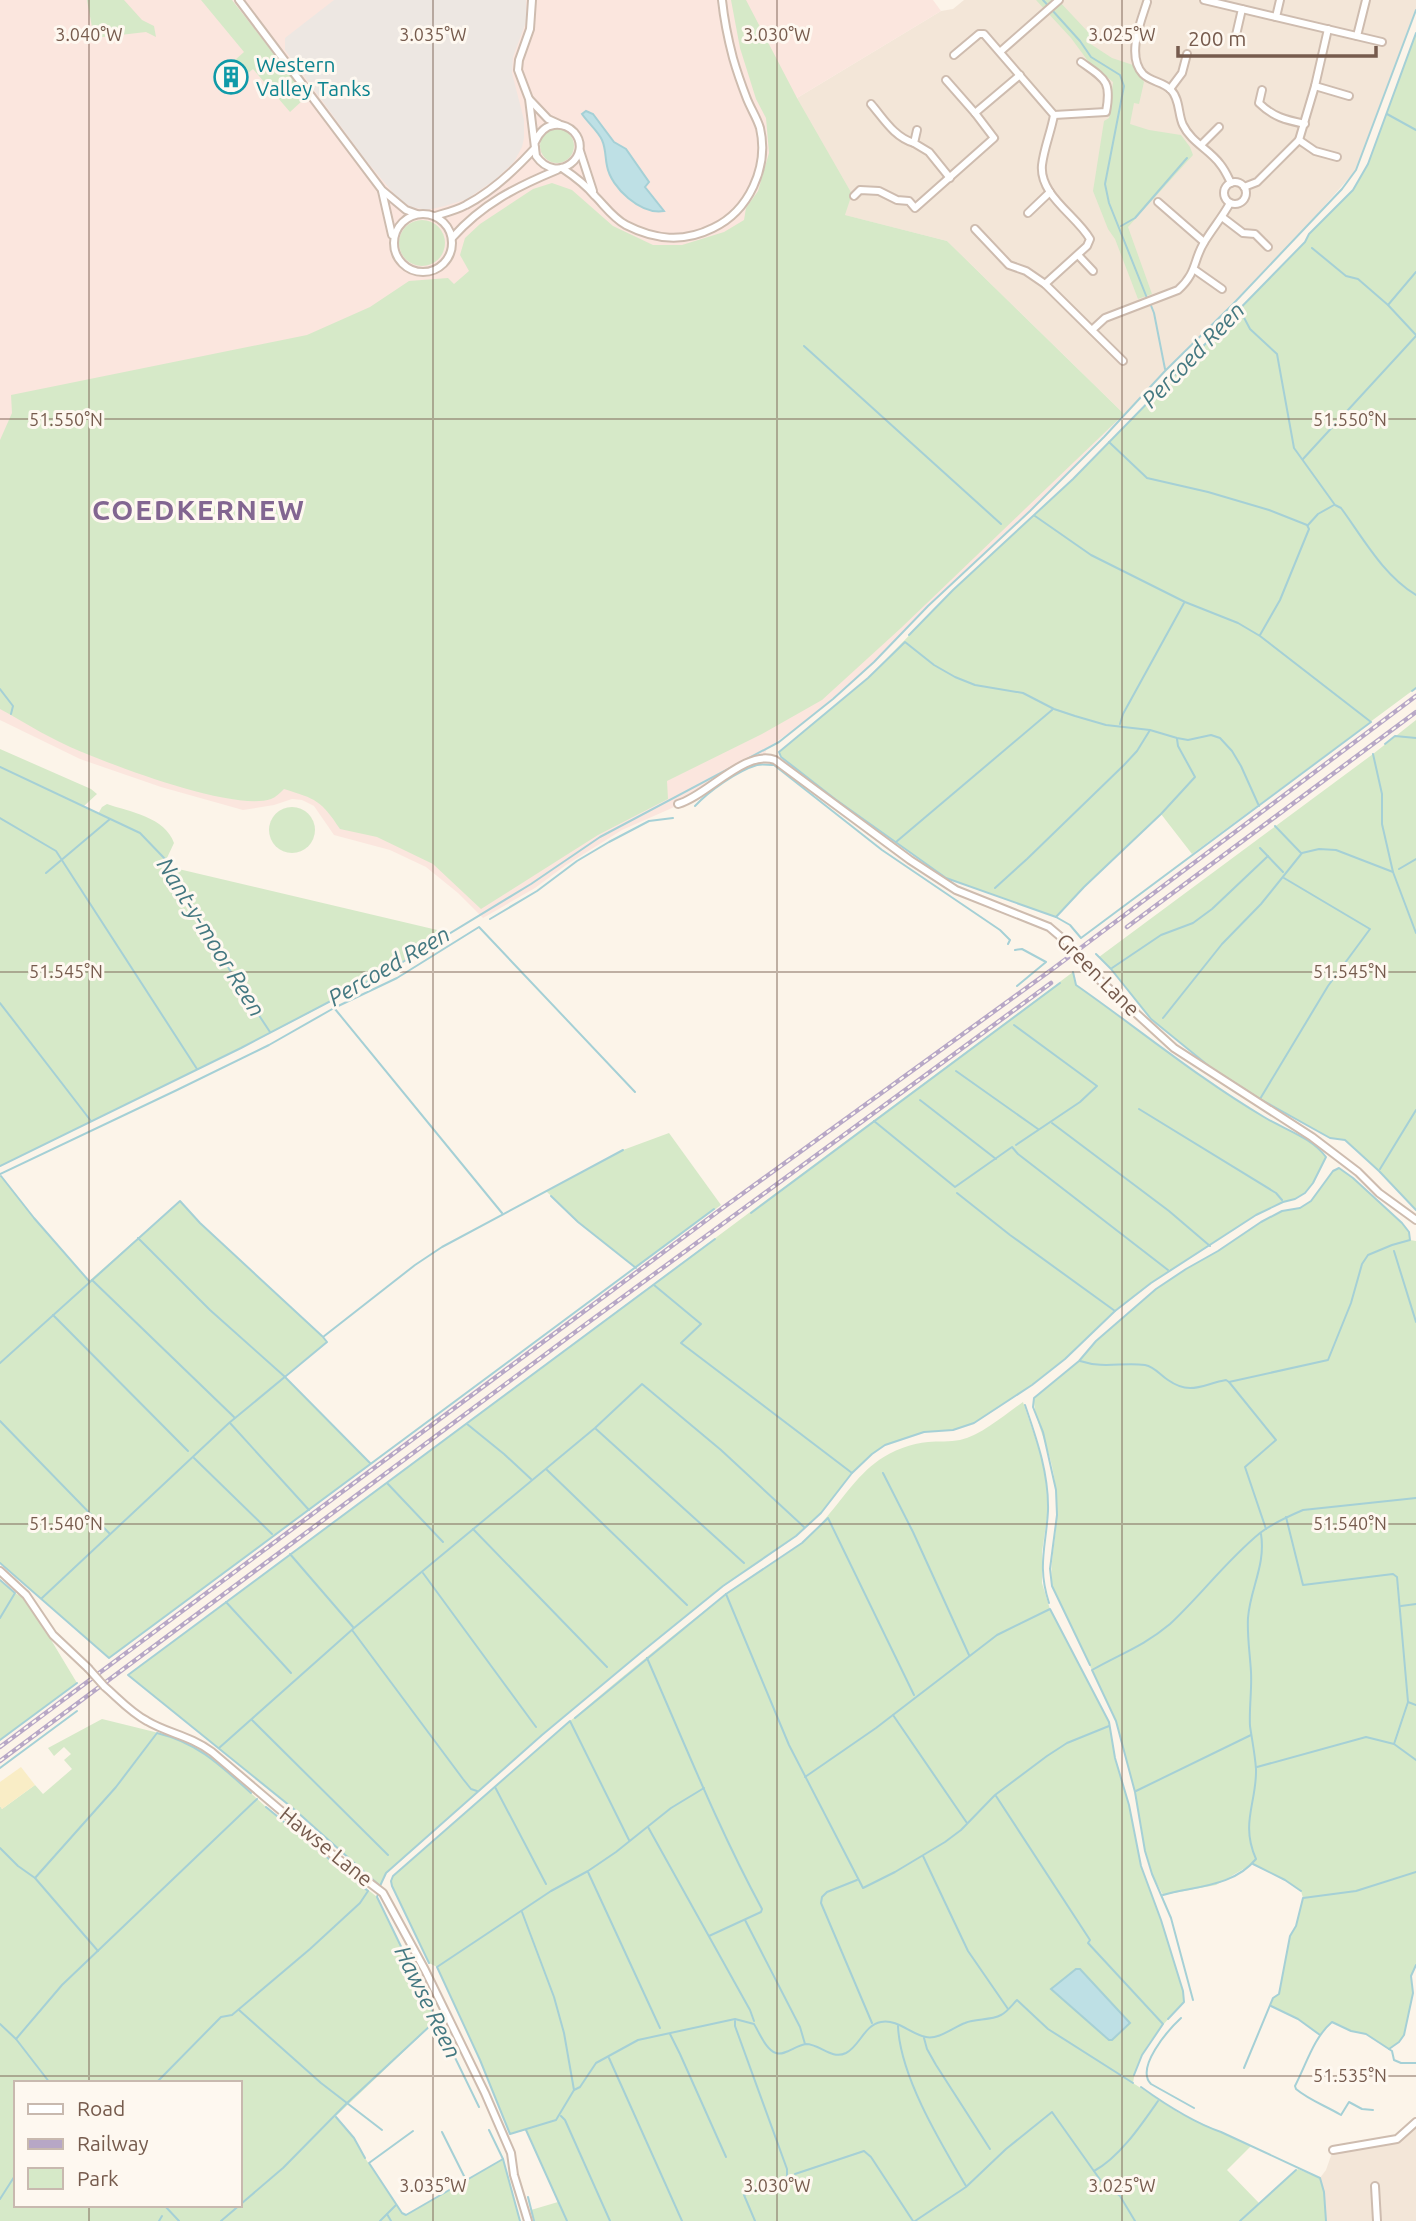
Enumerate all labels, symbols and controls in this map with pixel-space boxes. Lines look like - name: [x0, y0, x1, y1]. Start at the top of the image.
- scale bar: [1178, 14, 1376, 58]
- text: 3.040°W: [55, 24, 123, 44]
- text: 3.035°W: [399, 24, 467, 44]
- text: 3.030°W: [743, 24, 811, 44]
- text: 3.025°W: [1088, 24, 1156, 44]
- text: 200 m: [1188, 26, 1246, 50]
- place label: Western Valley Tanks: [256, 52, 371, 100]
- building icon: Western Valley Tanks: [212, 58, 250, 96]
- water label: Percoed Reen: [1136, 297, 1249, 412]
- text: 51.550°N: [29, 409, 103, 429]
- text: 51.550°N: [1313, 409, 1387, 429]
- district label: COEDKERNEW: [92, 494, 306, 525]
- water label: Nant-y-moor Reen: [153, 853, 270, 1021]
- water label: Percoed Reen: [324, 921, 454, 1010]
- street label: Green Lane: [1052, 928, 1145, 1021]
- text: 51.545°N: [29, 961, 103, 981]
- text: 51.545°N: [1313, 961, 1387, 981]
- text: 51.540°N: [29, 1513, 103, 1533]
- text: 51.540°N: [1313, 1513, 1387, 1533]
- street label: Hawse Lane: [275, 1802, 378, 1891]
- water label: Hawse Reen: [390, 1941, 466, 2062]
- text: 51.535°N: [1313, 2065, 1387, 2085]
- legend: [14, 2081, 242, 2207]
- text: Road: [77, 2096, 125, 2120]
- text: Railway: [77, 2131, 149, 2155]
- text: Park: [77, 2166, 119, 2190]
- text: 3.035°W: [399, 2175, 467, 2195]
- text: 3.030°W: [743, 2175, 811, 2195]
- text: 3.025°W: [1088, 2175, 1156, 2195]

